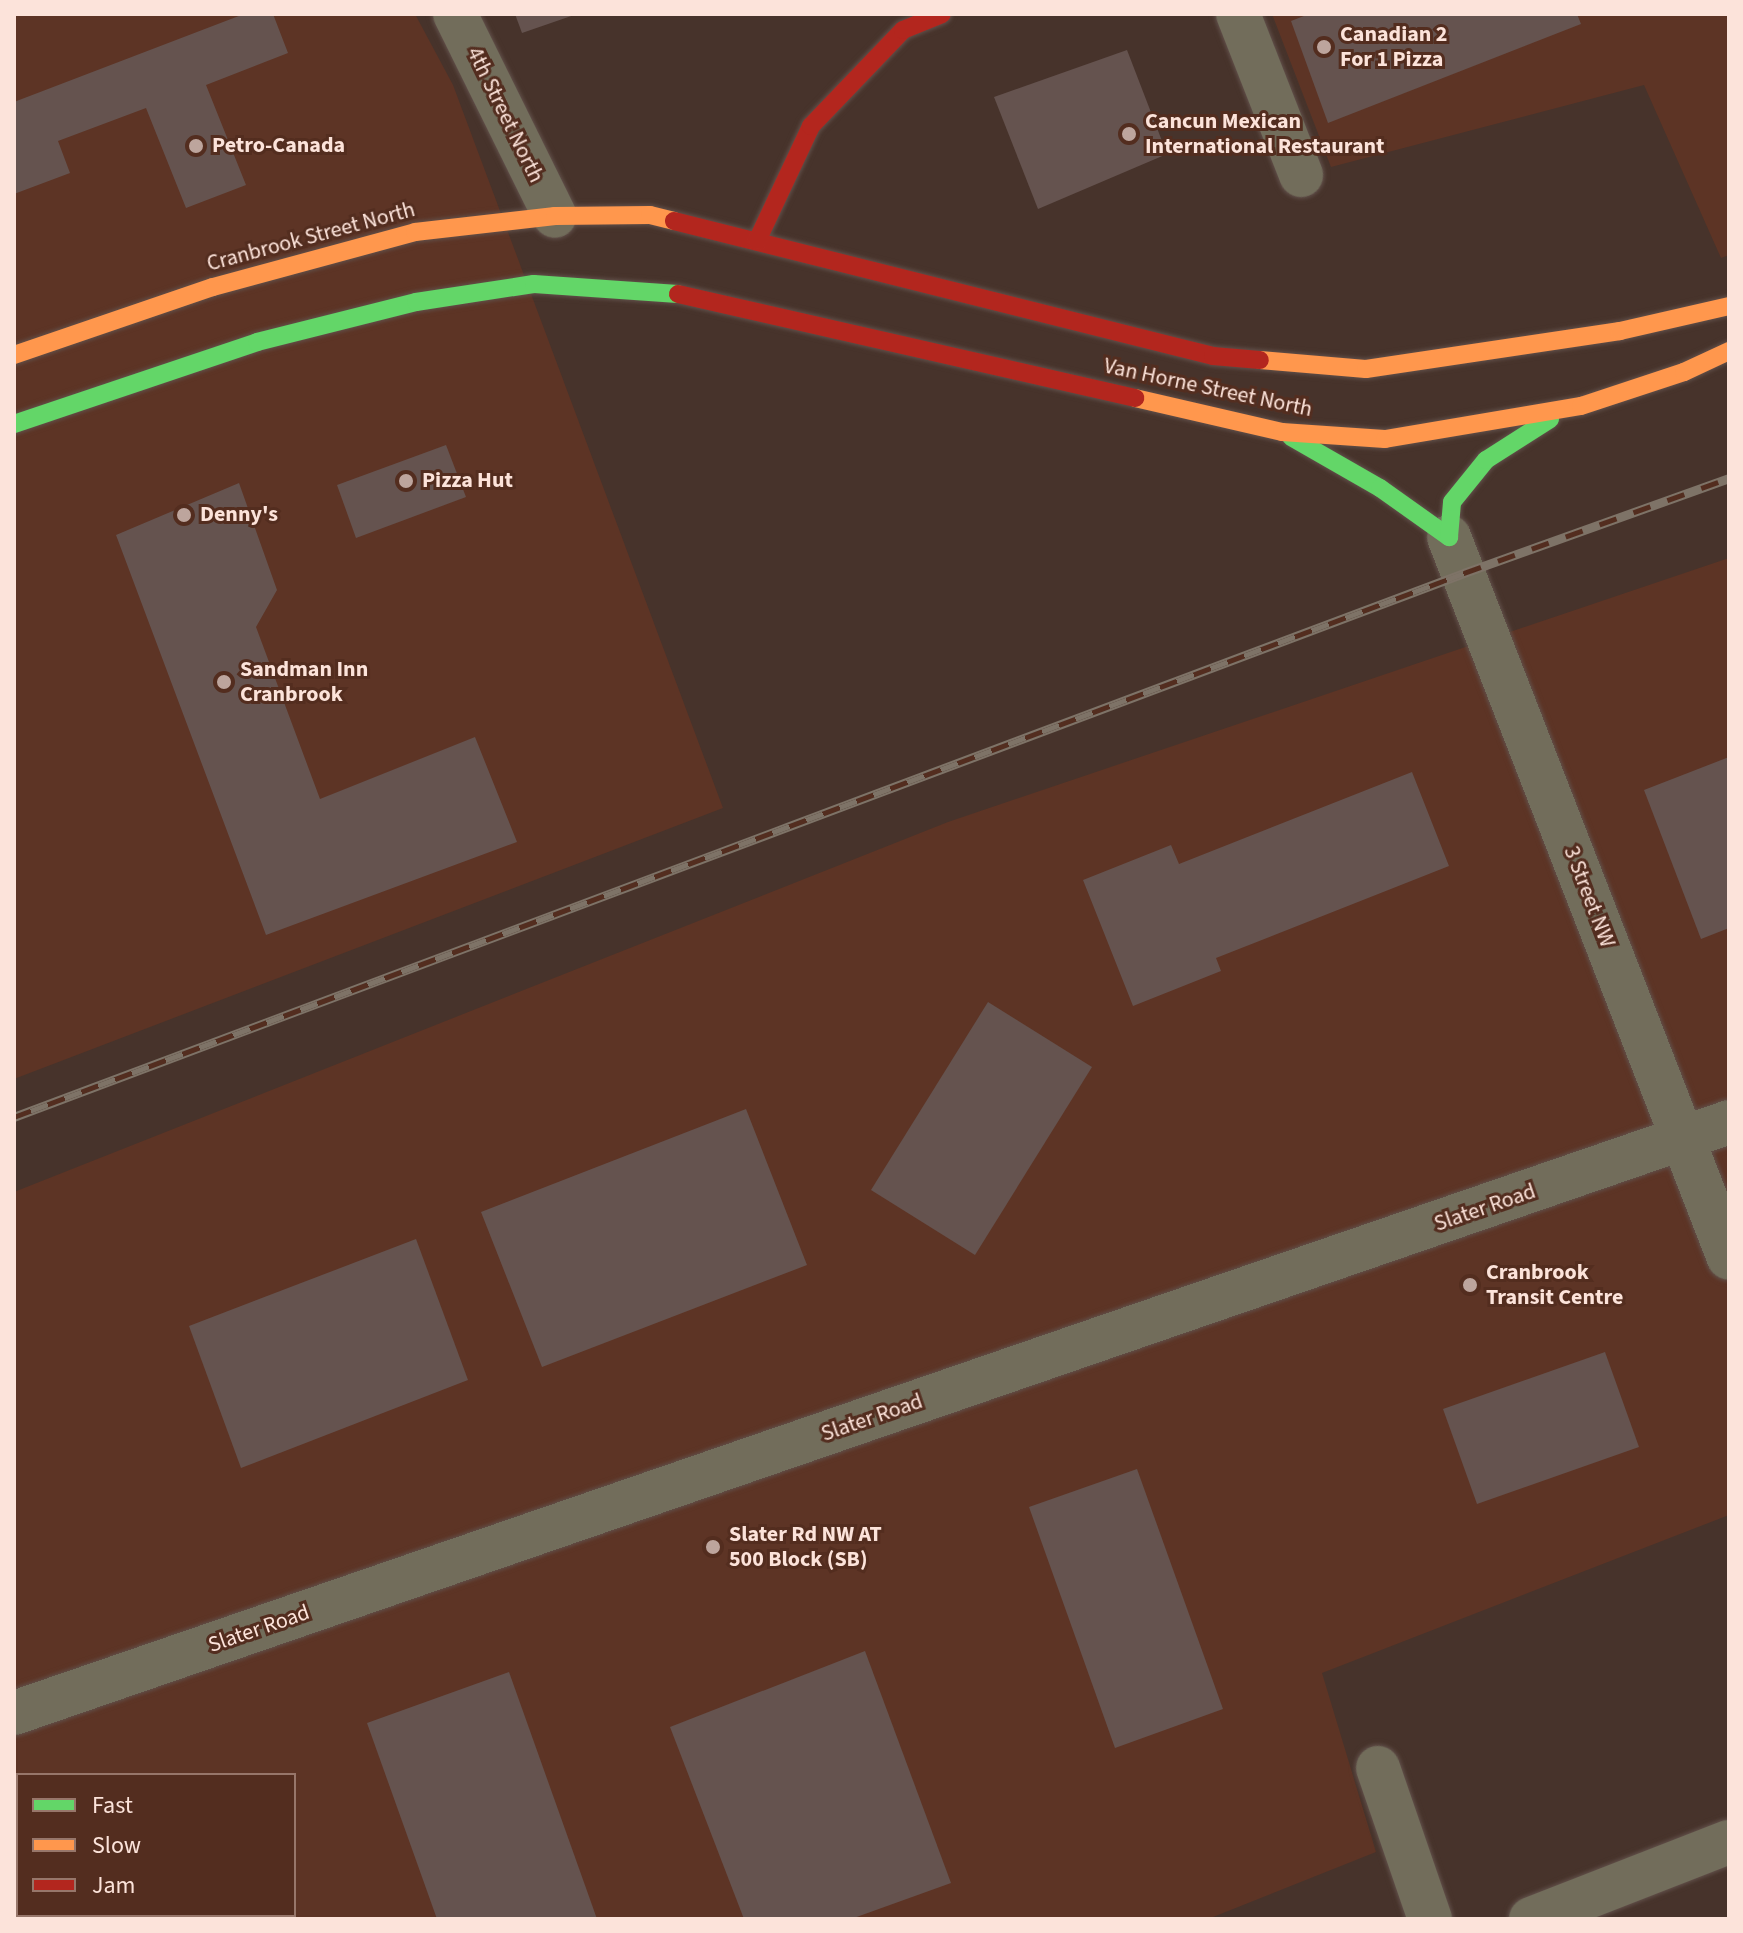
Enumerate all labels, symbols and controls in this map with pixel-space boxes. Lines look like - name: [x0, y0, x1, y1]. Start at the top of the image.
- place label: Canadian 2 For 1 Pizza: [1340, 21, 1447, 72]
- marker: Canadian 2 For 1 Pizza: [1315, 38, 1333, 56]
- street label: 4th Street North: [461, 43, 549, 187]
- place label: Cancun Mexican International Restaurant: [1145, 108, 1385, 160]
- marker: Cancun Mexican International Restaurant: [1120, 125, 1138, 143]
- place label: Petro-Canada: [212, 133, 345, 159]
- marker: Petro-Canada: [187, 137, 205, 155]
- street label: Cranbrook Street North: [204, 197, 418, 277]
- street label: Van Horne Street North: [1101, 353, 1315, 423]
- place label: Pizza Hut: [422, 468, 513, 494]
- marker: Pizza Hut: [397, 472, 415, 490]
- place label: Denny's: [200, 502, 278, 528]
- marker: Denny's: [175, 506, 193, 524]
- place label: Sandman Inn Cranbrook: [240, 656, 368, 708]
- marker: Sandman Inn Cranbrook: [215, 673, 233, 691]
- street label: 3 Street NW: [1558, 843, 1620, 951]
- street label: Slater Road: [1431, 1178, 1539, 1238]
- place label: Cranbrook Transit Centre: [1486, 1259, 1623, 1310]
- marker: Cranbrook Transit Centre: [1461, 1276, 1479, 1294]
- street label: Slater Road: [818, 1388, 926, 1448]
- place label: Slater Rd NW AT 500 Block (SB): [729, 1521, 882, 1572]
- marker: Slater Rd NW AT 500 Block (SB): [704, 1538, 722, 1556]
- street label: Slater Road: [205, 1599, 313, 1659]
- legend: [16, 1773, 296, 1917]
- text: Fast: [92, 1788, 133, 1823]
- text: Slow: [92, 1828, 141, 1863]
- text: Jam: [92, 1868, 136, 1903]

